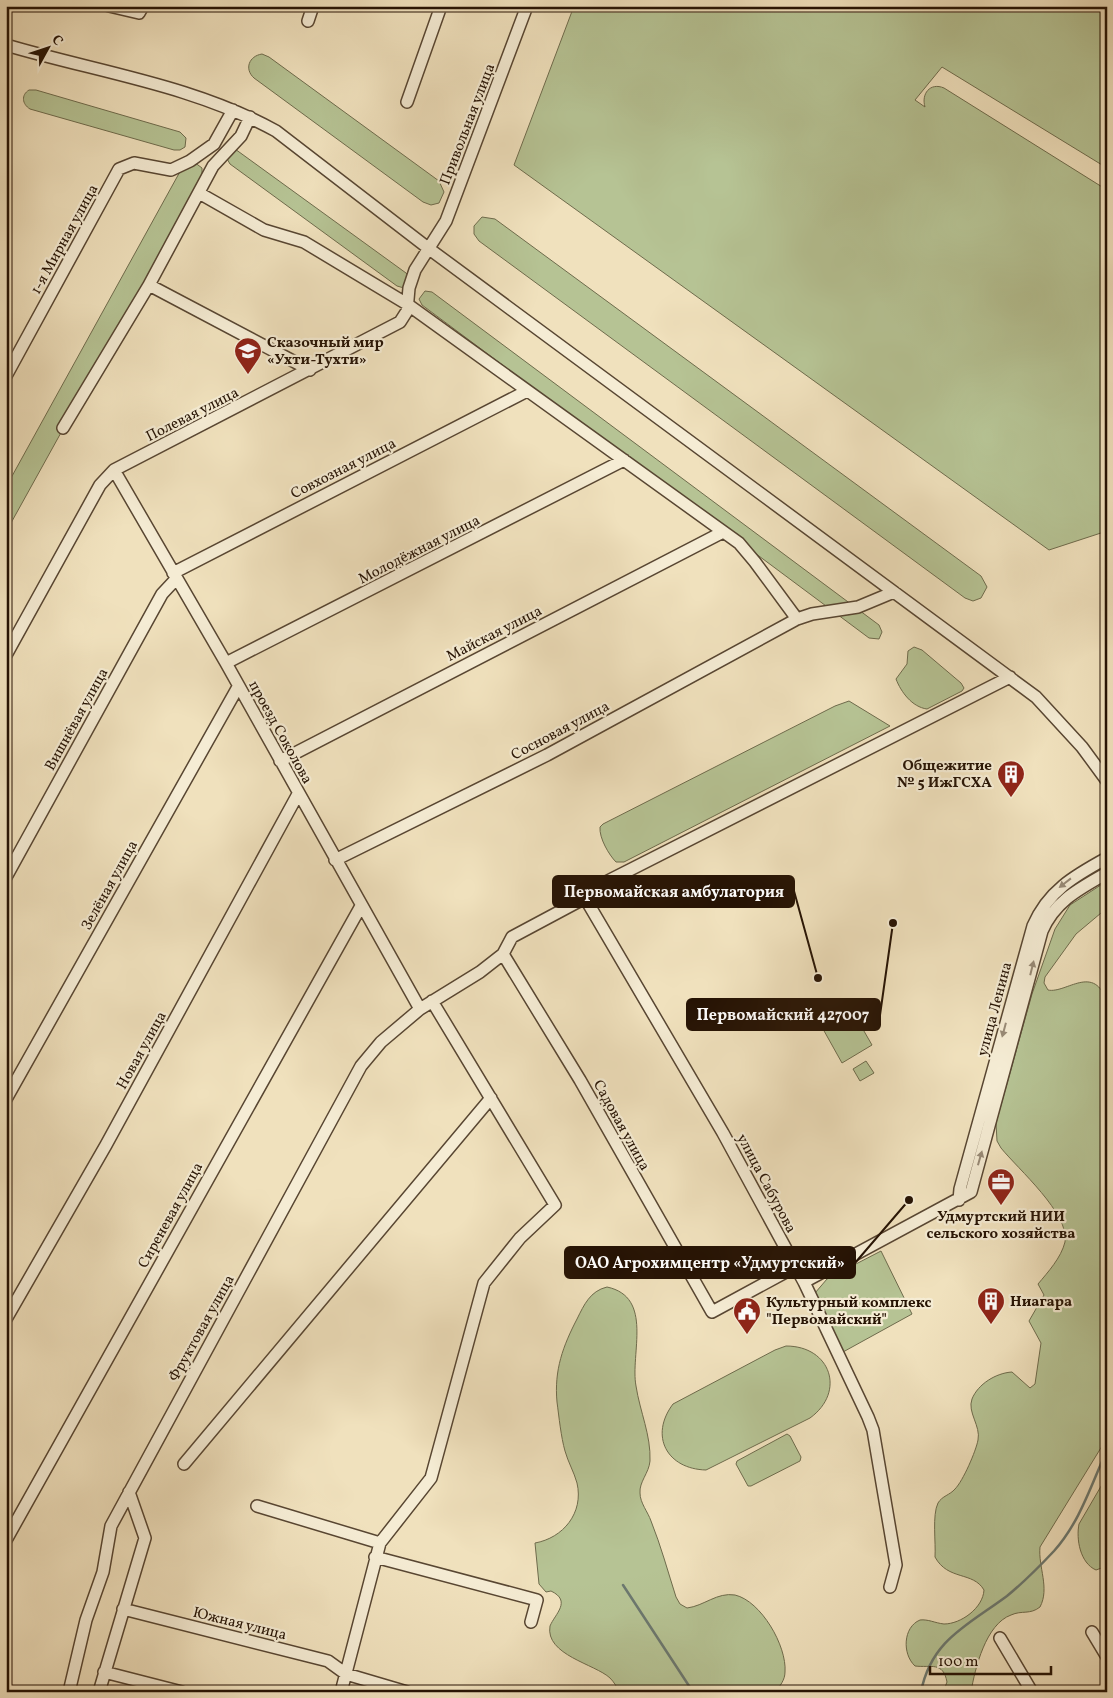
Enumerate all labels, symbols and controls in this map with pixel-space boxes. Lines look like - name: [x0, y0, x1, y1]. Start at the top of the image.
- north arrow: [22, 22, 72, 72]
- text: С: [47, 31, 67, 50]
- street label: Привольная улица: [436, 61, 501, 188]
- street label: 1-я Мирная улица: [26, 181, 104, 299]
- place label: Сказочный мир «Ухти-Тухти»: [267, 333, 384, 371]
- school or university icon: Сказочный мир «Ухти-Тухти»: [233, 336, 263, 375]
- street label: Полевая улица: [143, 383, 243, 448]
- street label: Совхозная улица: [287, 434, 400, 505]
- street label: Молодёжная улица: [355, 511, 484, 590]
- street label: Майская улица: [443, 601, 546, 667]
- street label: Вишнёвая улица: [40, 665, 114, 775]
- street label: проезд Соколова: [243, 677, 317, 788]
- street label: Сосновая улица: [508, 697, 614, 766]
- place label: Общежитие № 5 ИжГСХА: [897, 756, 992, 794]
- building icon: Общежитие № 5 ИжГСХА: [996, 759, 1026, 798]
- street label: Зелёная улица: [77, 837, 144, 934]
- callout: Первомайская амбулатория: [553, 876, 794, 907]
- one-way arrow: [1058, 878, 1072, 888]
- text: Первомайская амбулатория: [564, 882, 784, 904]
- street label: улица Ленина: [973, 960, 1018, 1059]
- one-way arrow: [1028, 960, 1036, 975]
- callout: Первомайский 427007: [687, 999, 880, 1030]
- text: Первомайский 427007: [697, 1005, 870, 1027]
- street label: Новая улица: [112, 1008, 172, 1094]
- one-way arrow: [1000, 1023, 1008, 1038]
- street label: Садовая улица: [587, 1076, 654, 1175]
- street label: улица Сабурова: [731, 1130, 801, 1237]
- one-way arrow: [977, 1151, 985, 1166]
- street label: Сиреневая улица: [134, 1159, 209, 1272]
- office icon: Удмуртский НИИ сельского хозяйства: [986, 1167, 1016, 1206]
- place label: Удмуртский НИИ сельского хозяйства: [926, 1207, 1076, 1245]
- callout: ОАО Агрохимцентр «Удмуртский»: [565, 1247, 855, 1278]
- text: ОАО Агрохимцентр «Удмуртский»: [575, 1253, 845, 1275]
- street label: Фруктовая улица: [164, 1271, 240, 1386]
- building icon: Ниагара: [976, 1286, 1006, 1325]
- place label: Ниагара: [1010, 1292, 1072, 1313]
- place label: Культурный комплекс "Первомайский": [766, 1293, 932, 1331]
- public building icon: Культурный комплекс "Первомайский": [732, 1296, 762, 1335]
- street label: Южная улица: [191, 1603, 289, 1646]
- scale bar: [930, 1643, 1052, 1675]
- text: 100 m: [938, 1652, 978, 1673]

